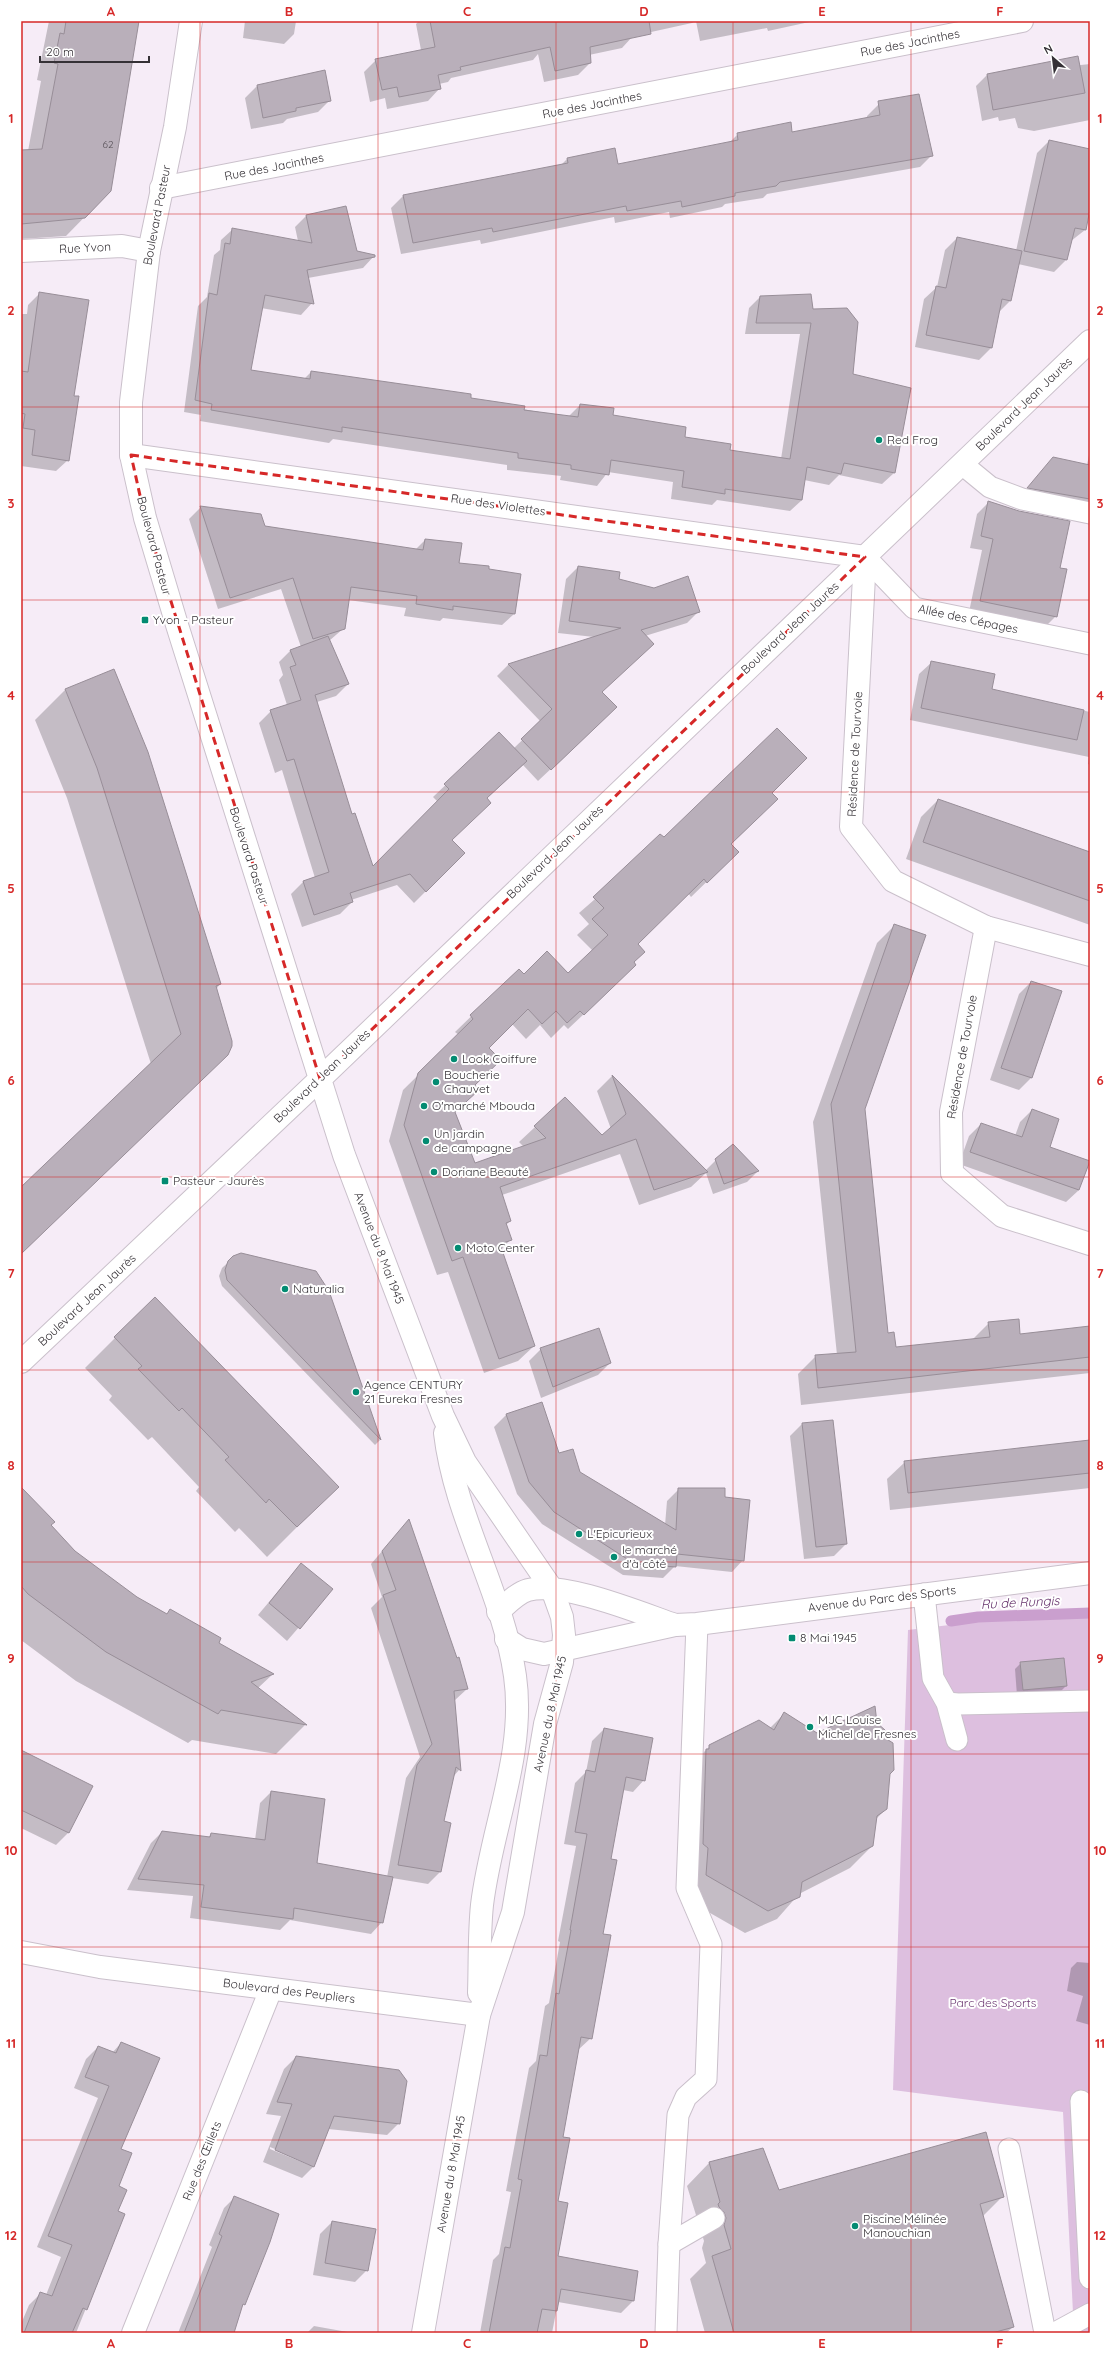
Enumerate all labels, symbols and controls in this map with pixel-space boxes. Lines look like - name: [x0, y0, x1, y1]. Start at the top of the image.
- text: A: [107, 3, 116, 19]
- text: B: [285, 3, 293, 19]
- text: C: [463, 3, 471, 19]
- text: D: [639, 3, 649, 19]
- text: E: [818, 3, 826, 19]
- text: F: [996, 3, 1004, 19]
- street label: Rue des Jacinthes: [859, 25, 961, 59]
- scale bar: [40, 38, 149, 64]
- north arrow: [1033, 38, 1073, 78]
- text: N: [1041, 41, 1055, 57]
- text: 20 m: [46, 44, 74, 59]
- street label: Rue des Jacinthes: [541, 87, 643, 121]
- text: 1: [8, 110, 14, 126]
- text: 1: [1097, 110, 1103, 126]
- house number: 62: [103, 138, 114, 151]
- street label: Rue des Jacinthes: [223, 149, 325, 183]
- street label: Boulevard Pasteur: [139, 163, 174, 266]
- street label: Rue Yvon: [59, 239, 111, 256]
- text: 2: [7, 302, 15, 318]
- text: 2: [1096, 302, 1104, 318]
- street label: Boulevard Jean Jaurès: [972, 353, 1075, 454]
- place label: Red Frog: [887, 432, 938, 447]
- marker: Red Frog: [874, 435, 884, 445]
- street label: Rue des Violettes: [450, 490, 547, 519]
- text: 3: [8, 495, 15, 511]
- street label: Boulevard Pasteur: [134, 495, 175, 597]
- text: 3: [1097, 495, 1104, 511]
- street label: Boulevard Jean Jaurès: [738, 578, 842, 677]
- street label: Allée des Cépages: [917, 601, 1020, 637]
- place label: Yvon - Pasteur: [153, 612, 234, 627]
- marker: Yvon - Pasteur: [140, 615, 150, 625]
- text: 4: [7, 687, 15, 703]
- text: 4: [1096, 687, 1104, 703]
- street label: Résidence de Tourvoie: [844, 691, 865, 817]
- street label: Boulevard Jean Jaurès: [503, 801, 606, 902]
- street label: Boulevard Pasteur: [227, 805, 272, 907]
- text: 5: [7, 880, 15, 896]
- text: 5: [1096, 880, 1104, 896]
- street label: Résidence de Tourvoie: [943, 994, 980, 1120]
- street label: Boulevard Jean Jaurès: [270, 1025, 373, 1126]
- place label: Look Coiffure: [462, 1051, 537, 1066]
- marker: Look Coiffure: [449, 1054, 459, 1064]
- place label: Boucherie Chauvet: [444, 1067, 500, 1096]
- text: 6: [7, 1072, 15, 1088]
- text: 6: [1096, 1072, 1104, 1088]
- marker: Boucherie Chauvet: [431, 1077, 441, 1087]
- place label: O'marché Mbouda: [432, 1098, 535, 1113]
- marker: O'marché Mbouda: [419, 1101, 429, 1111]
- place label: Un jardin de campagne: [434, 1126, 512, 1155]
- marker: Un jardin de campagne: [421, 1136, 431, 1146]
- place label: Doriane Beauté: [442, 1164, 529, 1179]
- marker: Doriane Beauté: [429, 1167, 439, 1177]
- place label: Pasteur - Jaurès: [173, 1173, 264, 1188]
- marker: Pasteur - Jaurès: [160, 1176, 170, 1186]
- street label: Avenue du 8 Mai 1945: [351, 1190, 408, 1306]
- place label: Moto Center: [466, 1240, 535, 1255]
- marker: Moto Center: [453, 1243, 463, 1253]
- street label: Boulevard Jean Jaurès: [35, 1250, 139, 1349]
- text: 7: [7, 1265, 15, 1281]
- text: 7: [1096, 1265, 1104, 1281]
- place label: Naturalia: [293, 1281, 344, 1296]
- marker: Naturalia: [280, 1284, 290, 1294]
- place label: Agence CENTURY 21 Eureka Fresnes: [364, 1377, 463, 1406]
- marker: Agence CENTURY 21 Eureka Fresnes: [351, 1387, 361, 1397]
- text: 8: [7, 1457, 15, 1473]
- text: 8: [1096, 1457, 1104, 1473]
- place label: L'Epicurieux: [587, 1526, 652, 1541]
- marker: L'Epicurieux: [574, 1529, 584, 1539]
- place label: le marché d'à côté: [622, 1542, 677, 1571]
- marker: le marché d'à côté: [609, 1552, 619, 1562]
- street label: Avenue du Parc des Sports: [807, 1582, 957, 1615]
- water label: Ru de Rungis: [980, 1592, 1061, 1612]
- place label: 8 Mai 1945: [800, 1630, 857, 1645]
- marker: 8 Mai 1945: [787, 1633, 797, 1643]
- text: 9: [7, 1650, 15, 1666]
- text: 9: [1096, 1650, 1104, 1666]
- street label: Avenue du 8 Mai 1945: [530, 1654, 569, 1774]
- place label: MJC Louise Michel de Fresnes: [818, 1712, 917, 1741]
- marker: MJC Louise Michel de Fresnes: [805, 1722, 815, 1732]
- text: 10: [4, 1842, 18, 1858]
- text: 10: [1093, 1842, 1107, 1858]
- street label: Boulevard des Peupliers: [222, 1975, 356, 2006]
- park label: Parc des Sports: [950, 1995, 1037, 2010]
- text: 11: [6, 2035, 16, 2051]
- text: 11: [1095, 2035, 1105, 2051]
- street label: Avenue du 8 Mai 1945: [433, 2114, 468, 2234]
- street label: Rue des Œillets: [179, 2119, 224, 2203]
- place label: Piscine Mélinée Manouchian: [863, 2211, 947, 2240]
- marker: Piscine Mélinée Manouchian: [850, 2221, 860, 2231]
- text: 12: [5, 2227, 17, 2243]
- text: 12: [1094, 2227, 1106, 2243]
- text: A: [107, 2335, 116, 2351]
- text: B: [285, 2335, 293, 2351]
- text: C: [463, 2335, 471, 2351]
- text: D: [639, 2335, 649, 2351]
- text: E: [818, 2335, 826, 2351]
- text: F: [996, 2335, 1004, 2351]

